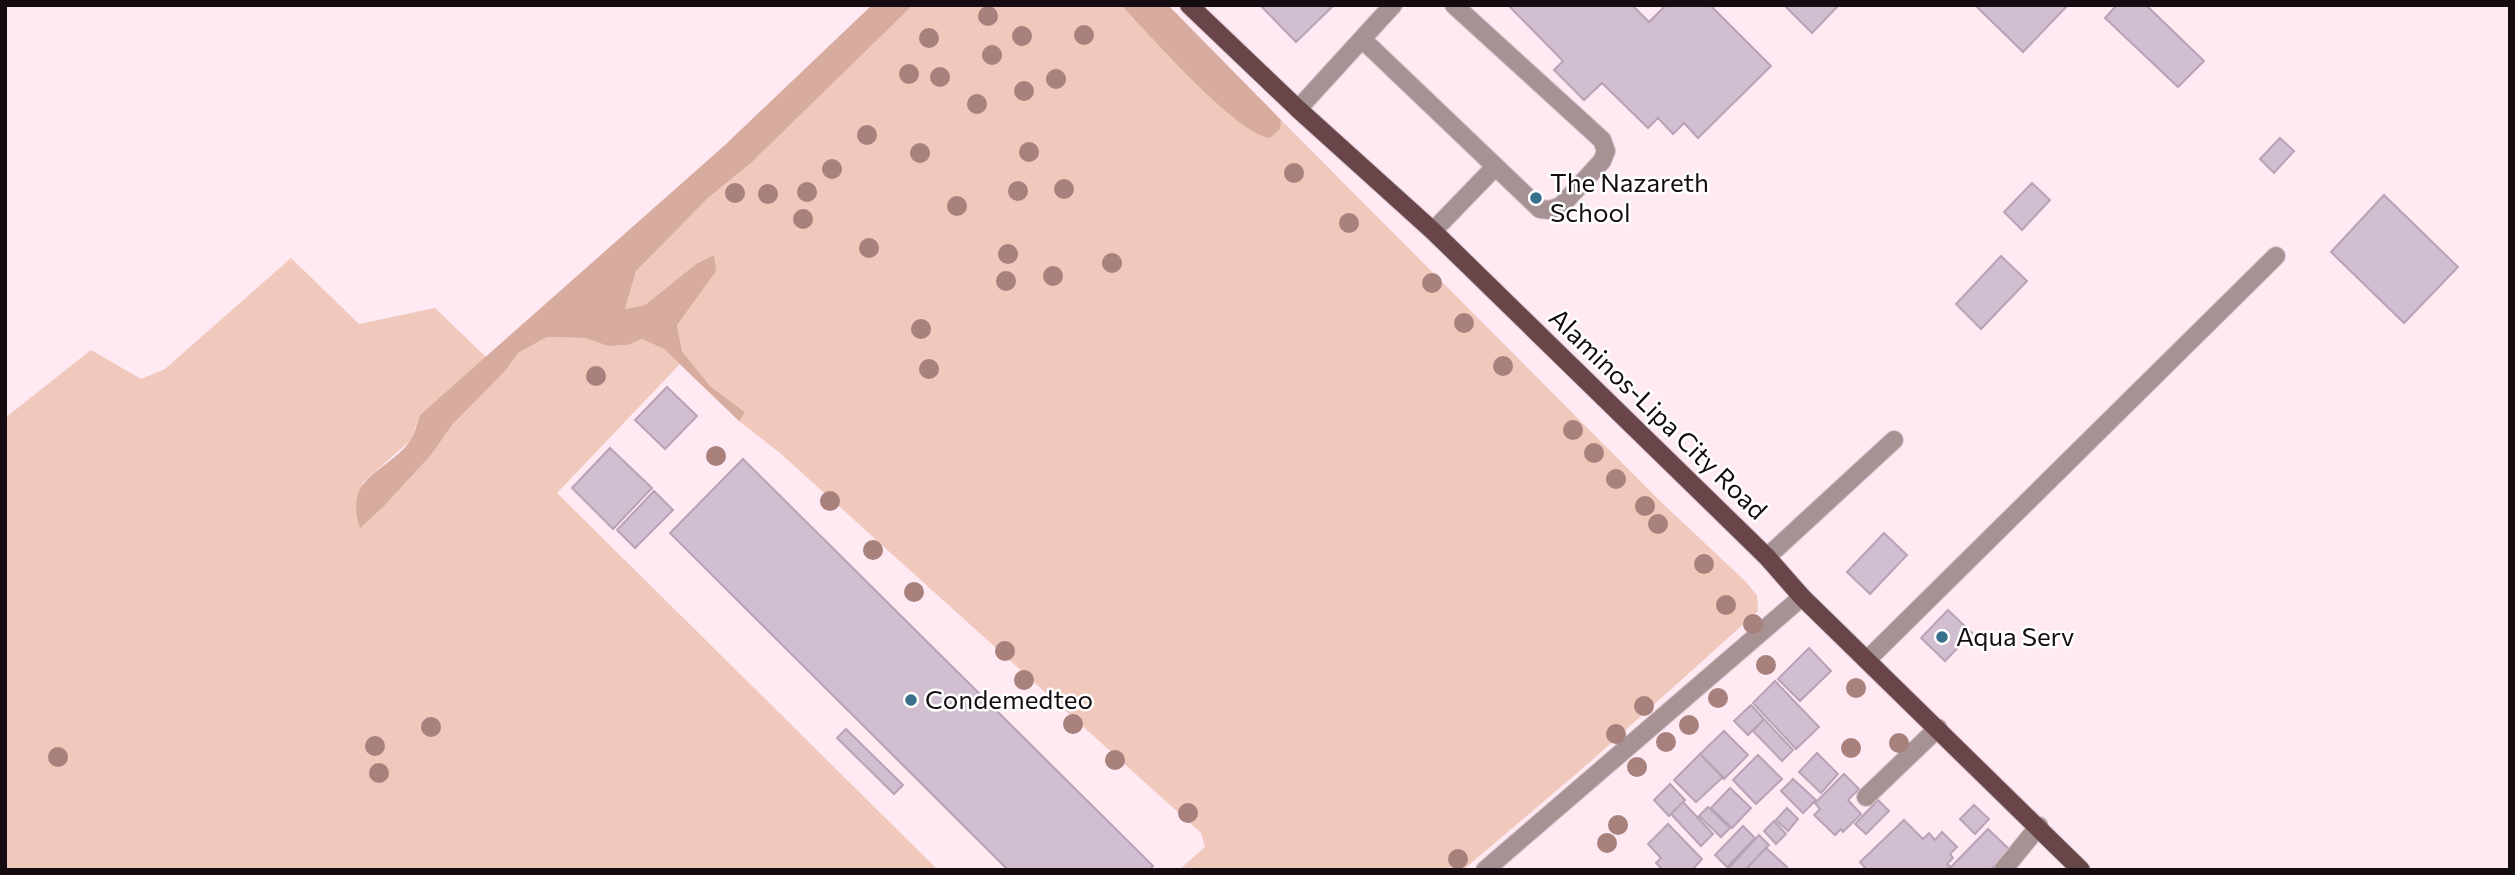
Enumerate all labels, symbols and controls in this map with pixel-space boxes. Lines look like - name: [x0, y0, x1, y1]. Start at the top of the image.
- place label: The Nazareth School: [1550, 166, 1709, 227]
- marker: The Nazareth School: [1528, 190, 1544, 206]
- street label: Alaminos-Lipa City Road: [1544, 301, 1774, 525]
- place label: Aqua Serv: [1956, 620, 2074, 651]
- marker: Aqua Serv: [1934, 629, 1950, 645]
- place label: Condemedteo: [925, 683, 1093, 714]
- marker: Condemedteo: [903, 692, 919, 708]

